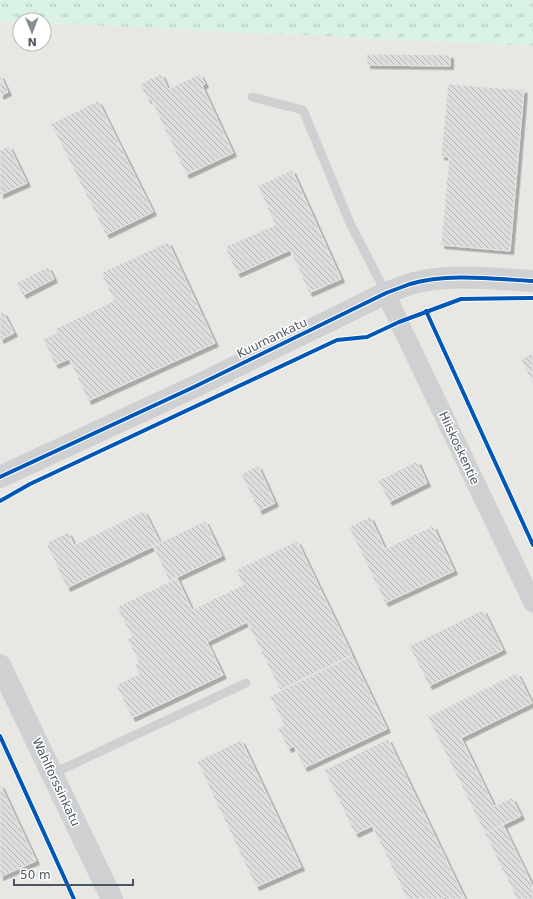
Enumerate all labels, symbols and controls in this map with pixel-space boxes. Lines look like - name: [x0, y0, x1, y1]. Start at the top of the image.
- north arrow: [12, 12, 52, 52]
- text: N: [27, 35, 37, 48]
- street label: Kuurnankatu: [235, 315, 309, 361]
- street label: Hiiskoskentie: [436, 409, 482, 487]
- street label: Wahlforssinkatu: [29, 736, 83, 828]
- scale bar: [14, 861, 133, 887]
- text: 50 m: [20, 868, 51, 882]

